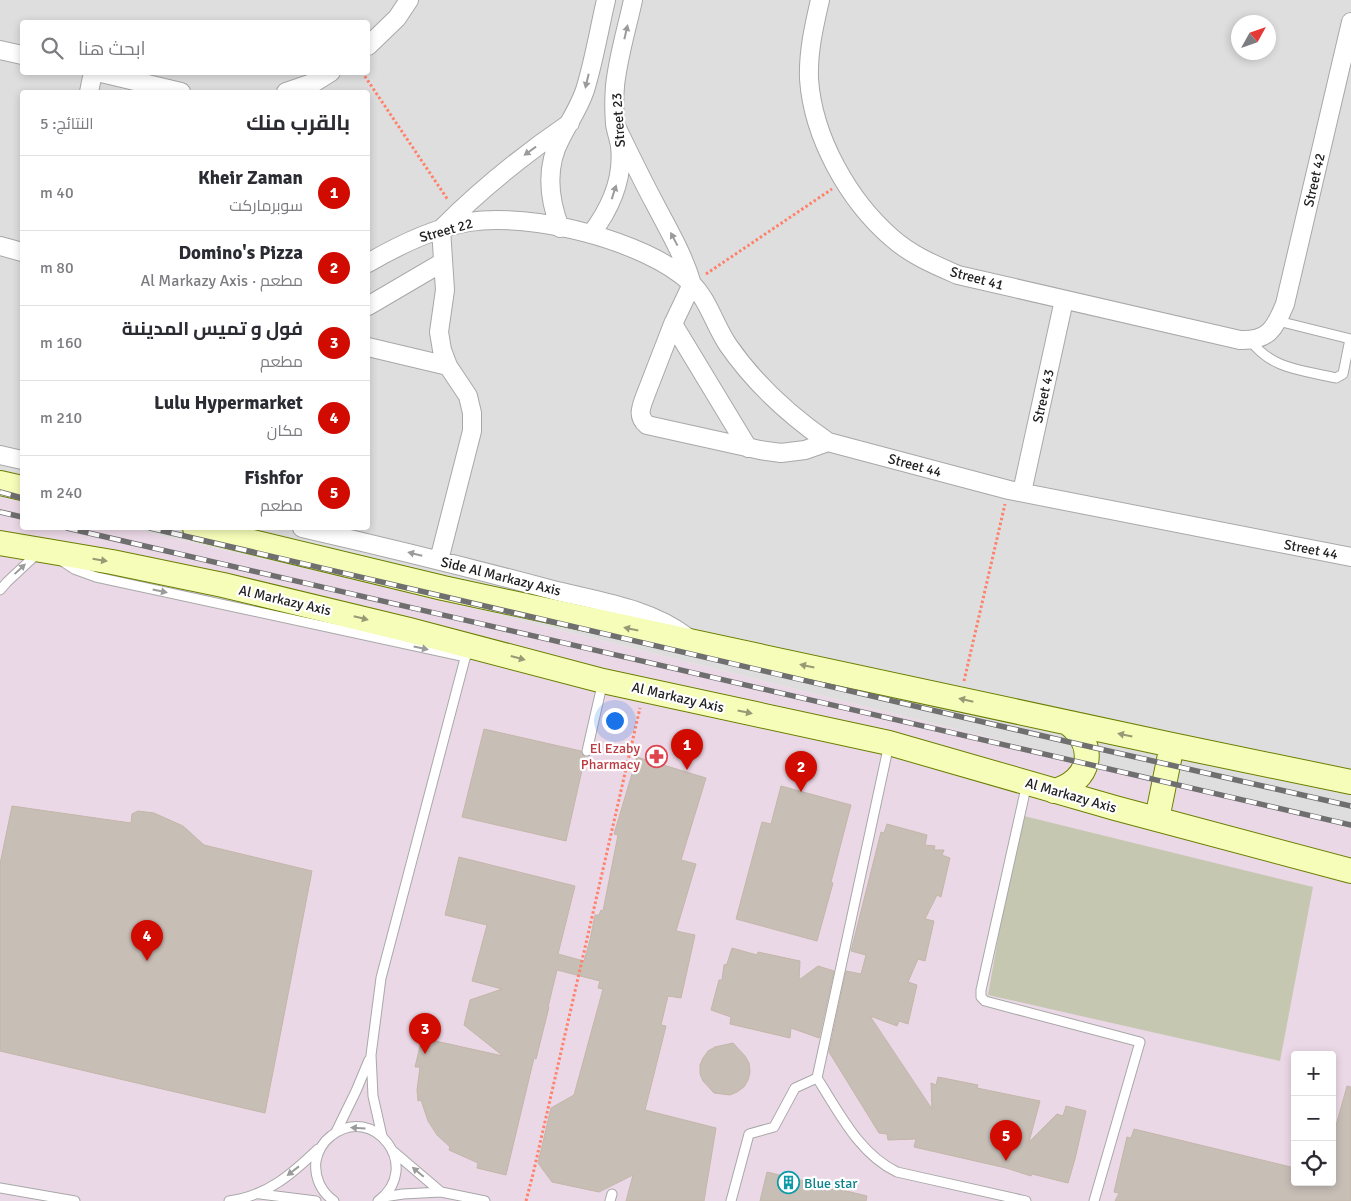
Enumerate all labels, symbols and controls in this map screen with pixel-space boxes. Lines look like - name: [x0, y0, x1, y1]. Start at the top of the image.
- north arrow: [1231, 15, 1276, 60]
- search box: [20, 20, 370, 75]
- one-way arrow: [622, 25, 630, 40]
- icon: search: [38, 34, 66, 62]
- text: ابحث هنا: [78, 37, 146, 61]
- one-way arrow: [583, 74, 591, 89]
- street label: Street 23: [608, 92, 629, 148]
- text: بالقرب منك: [246, 110, 350, 136]
- text: النتائج: 5: [40, 114, 94, 134]
- one-way arrow: [523, 146, 537, 156]
- street label: Street 42: [1300, 152, 1329, 209]
- text: Kheir Zaman: [198, 166, 303, 190]
- text: 40 m: [40, 183, 74, 203]
- text: 1: [330, 183, 338, 203]
- one-way arrow: [611, 184, 619, 199]
- text: سوبرماركت: [229, 196, 303, 216]
- street label: Street 22: [418, 215, 475, 246]
- one-way arrow: [670, 231, 678, 246]
- text: Domino's Pizza: [178, 241, 303, 265]
- text: 80 m: [40, 258, 74, 278]
- text: 2: [330, 258, 338, 278]
- street label: Street 41: [948, 263, 1005, 294]
- text: مطعم · Al Markazy Axis: [141, 271, 303, 291]
- text: فول و تميس المدينىة: [122, 317, 303, 341]
- text: 160 m: [40, 333, 82, 353]
- text: 3: [330, 333, 338, 353]
- text: مطعم: [260, 352, 303, 372]
- street label: Street 43: [1029, 368, 1058, 425]
- text: Lulu Hypermarket: [154, 391, 303, 415]
- text: 210 m: [40, 408, 82, 428]
- text: 4: [330, 408, 338, 428]
- text: مكان: [267, 421, 303, 441]
- street label: Street 44: [886, 450, 944, 481]
- text: Fishfor: [244, 466, 303, 490]
- text: 240 m: [40, 483, 82, 503]
- text: 5: [330, 483, 338, 503]
- text: مطعم: [260, 496, 303, 516]
- street label: Street 44: [1282, 536, 1340, 563]
- one-way arrow: [407, 550, 422, 558]
- street label: Side Al Markazy Axis: [439, 553, 563, 600]
- one-way arrow: [92, 556, 108, 564]
- one-way arrow: [13, 563, 25, 575]
- street label: Al Markazy Axis: [237, 582, 333, 619]
- one-way arrow: [152, 587, 168, 595]
- one-way arrow: [353, 614, 368, 622]
- one-way arrow: [623, 624, 639, 632]
- one-way arrow: [414, 644, 429, 652]
- one-way arrow: [511, 655, 526, 663]
- one-way arrow: [799, 662, 815, 670]
- street label: Al Markazy Axis: [630, 679, 726, 716]
- one-way arrow: [958, 696, 974, 704]
- your location: [602, 708, 628, 734]
- one-way arrow: [737, 708, 752, 716]
- pin: 1: [671, 729, 703, 770]
- one-way arrow: [1117, 731, 1132, 739]
- place label: El Ezaby Pharmacy: [581, 740, 640, 773]
- pharmacy icon: El Ezaby Pharmacy: [644, 744, 668, 768]
- pin: 2: [785, 751, 817, 792]
- street label: Al Markazy Axis: [1023, 774, 1118, 817]
- pin: 4: [131, 920, 163, 961]
- pin: 3: [409, 1013, 441, 1054]
- map controls: [1291, 1051, 1336, 1186]
- button: +: [1291, 1051, 1336, 1096]
- button: −: [1291, 1096, 1336, 1141]
- pin: 5: [990, 1120, 1022, 1161]
- one-way arrow: [350, 1123, 366, 1131]
- button: locate: [1291, 1141, 1336, 1186]
- one-way arrow: [286, 1166, 299, 1176]
- one-way arrow: [412, 1166, 424, 1178]
- building icon: Blue star: [776, 1171, 800, 1195]
- place label: Blue star: [804, 1175, 858, 1192]

